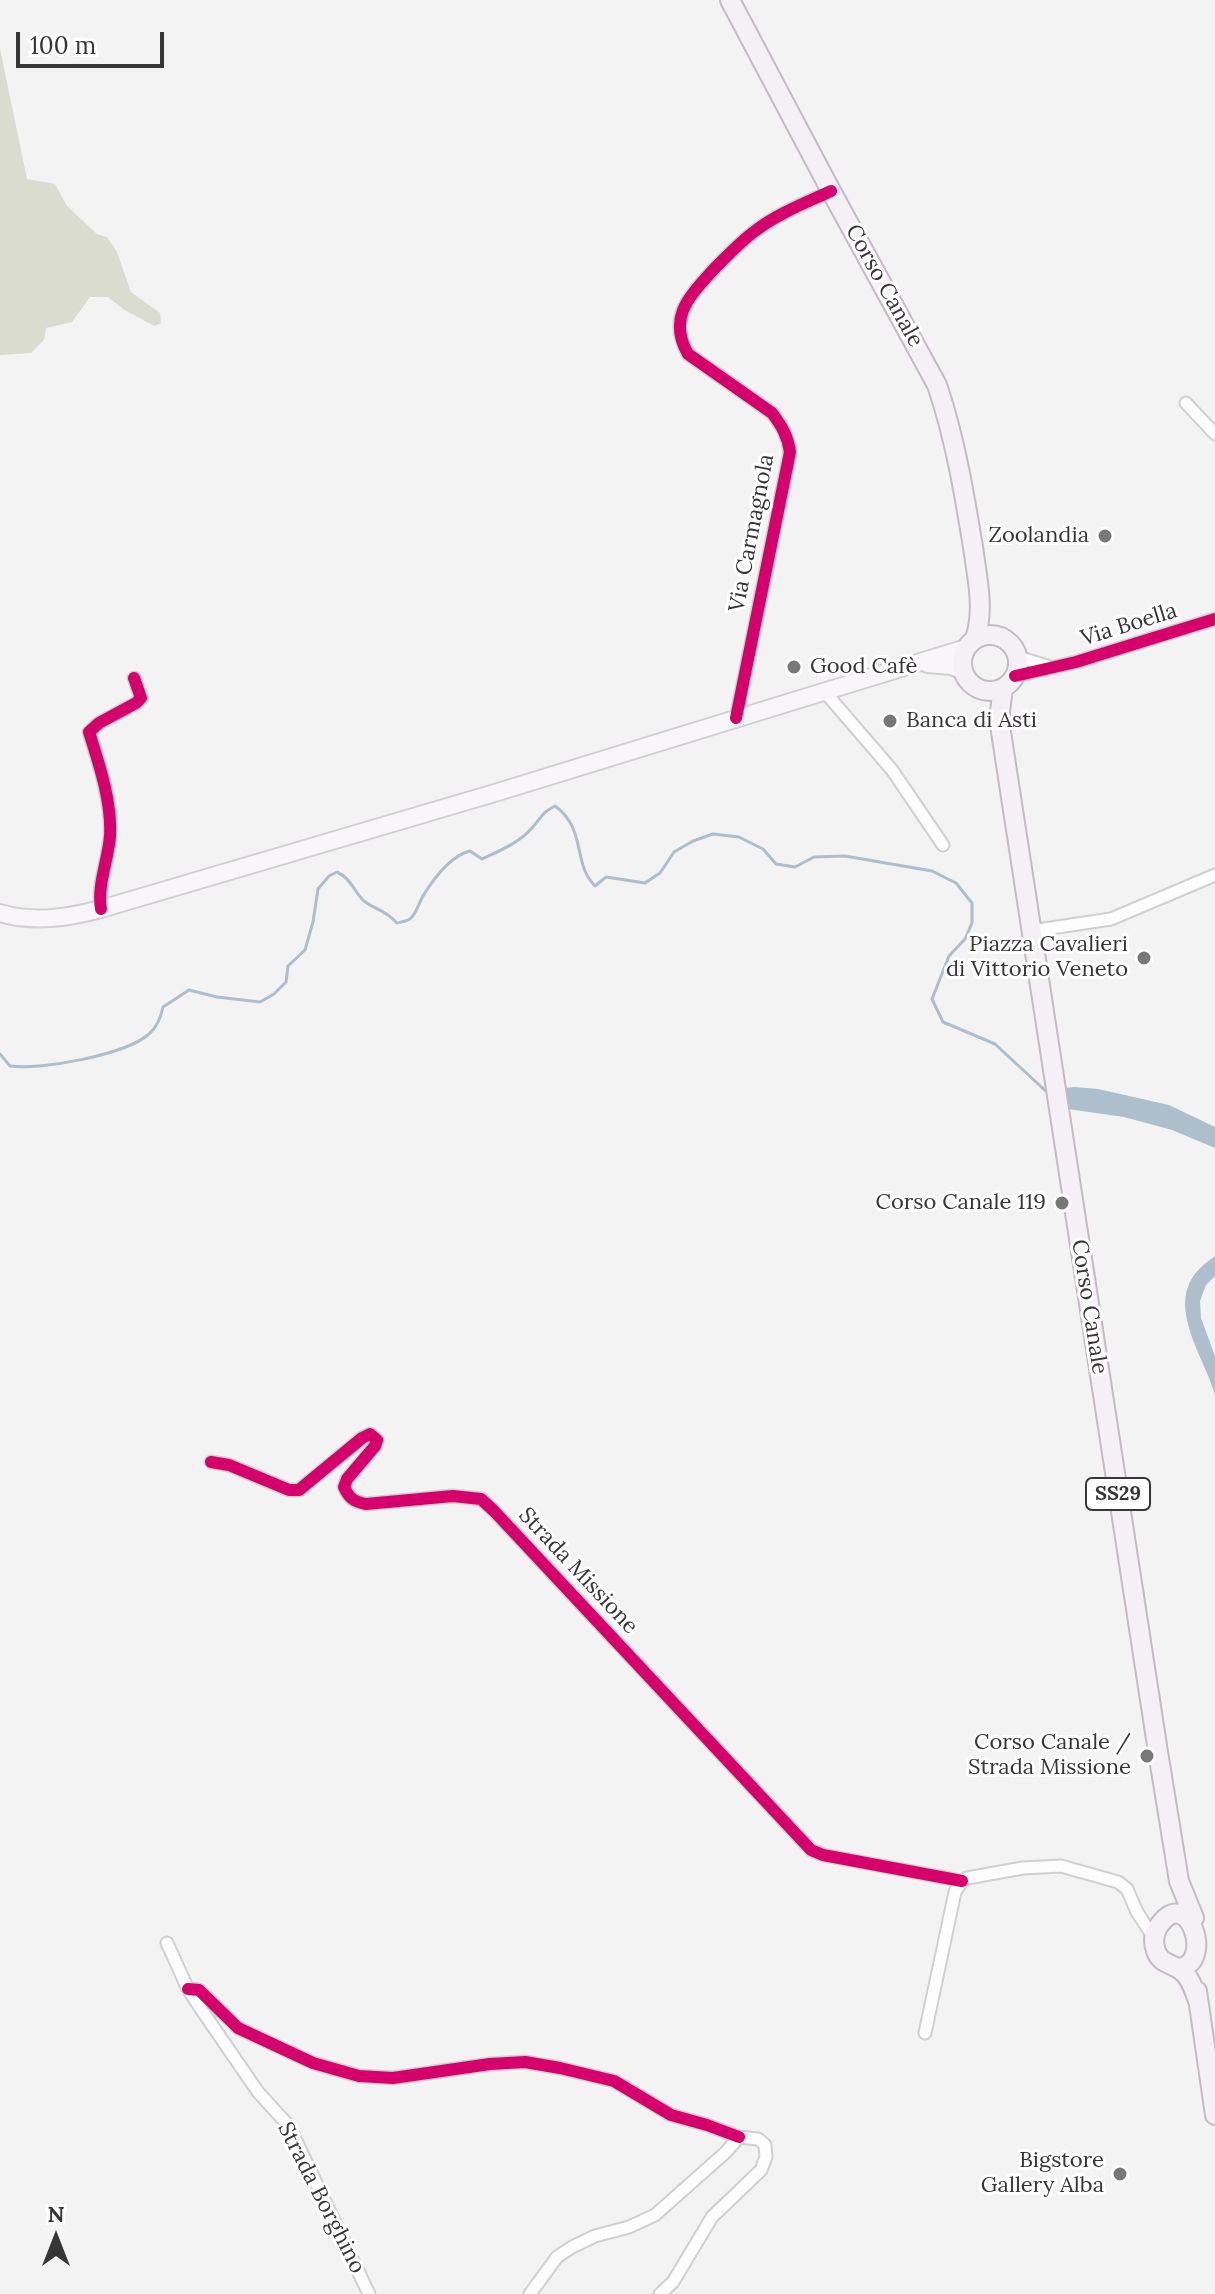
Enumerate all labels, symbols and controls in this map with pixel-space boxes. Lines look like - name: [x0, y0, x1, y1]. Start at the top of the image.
- scale bar: [20, 16, 168, 66]
- text: 100 m: [30, 30, 96, 61]
- street label: Corso Canale: [839, 220, 929, 352]
- street label: Via Carmagnola: [724, 452, 780, 614]
- place label: Zoolandia: [988, 523, 1089, 549]
- marker: Zoolandia: [1096, 527, 1114, 545]
- street label: Via Boella: [1078, 598, 1180, 652]
- place label: Good Cafè: [810, 654, 917, 680]
- marker: Good Cafè: [785, 658, 803, 676]
- place label: Banca di Asti: [906, 708, 1037, 734]
- marker: Banca di Asti: [881, 712, 899, 730]
- place label: Piazza Cavalieri di Vittorio Veneto: [946, 932, 1128, 984]
- marker: Piazza Cavalieri di Vittorio Veneto: [1135, 949, 1153, 967]
- place label: Corso Canale 119: [876, 1190, 1046, 1216]
- marker: Corso Canale 119: [1053, 1194, 1071, 1212]
- street label: Corso Canale: [1065, 1238, 1113, 1376]
- road number: SS29: [1086, 1478, 1150, 1510]
- street label: Strada Missione: [513, 1502, 643, 1640]
- place label: Corso Canale / Strada Missione: [968, 1730, 1131, 1782]
- marker: Corso Canale / Strada Missione: [1138, 1747, 1156, 1765]
- street label: Strada Borghino: [272, 2118, 370, 2278]
- place label: Bigstore Gallery Alba: [981, 2148, 1104, 2200]
- marker: Bigstore Gallery Alba: [1111, 2165, 1129, 2183]
- north arrow: [16, 2198, 96, 2278]
- text: N: [47, 2200, 65, 2228]

